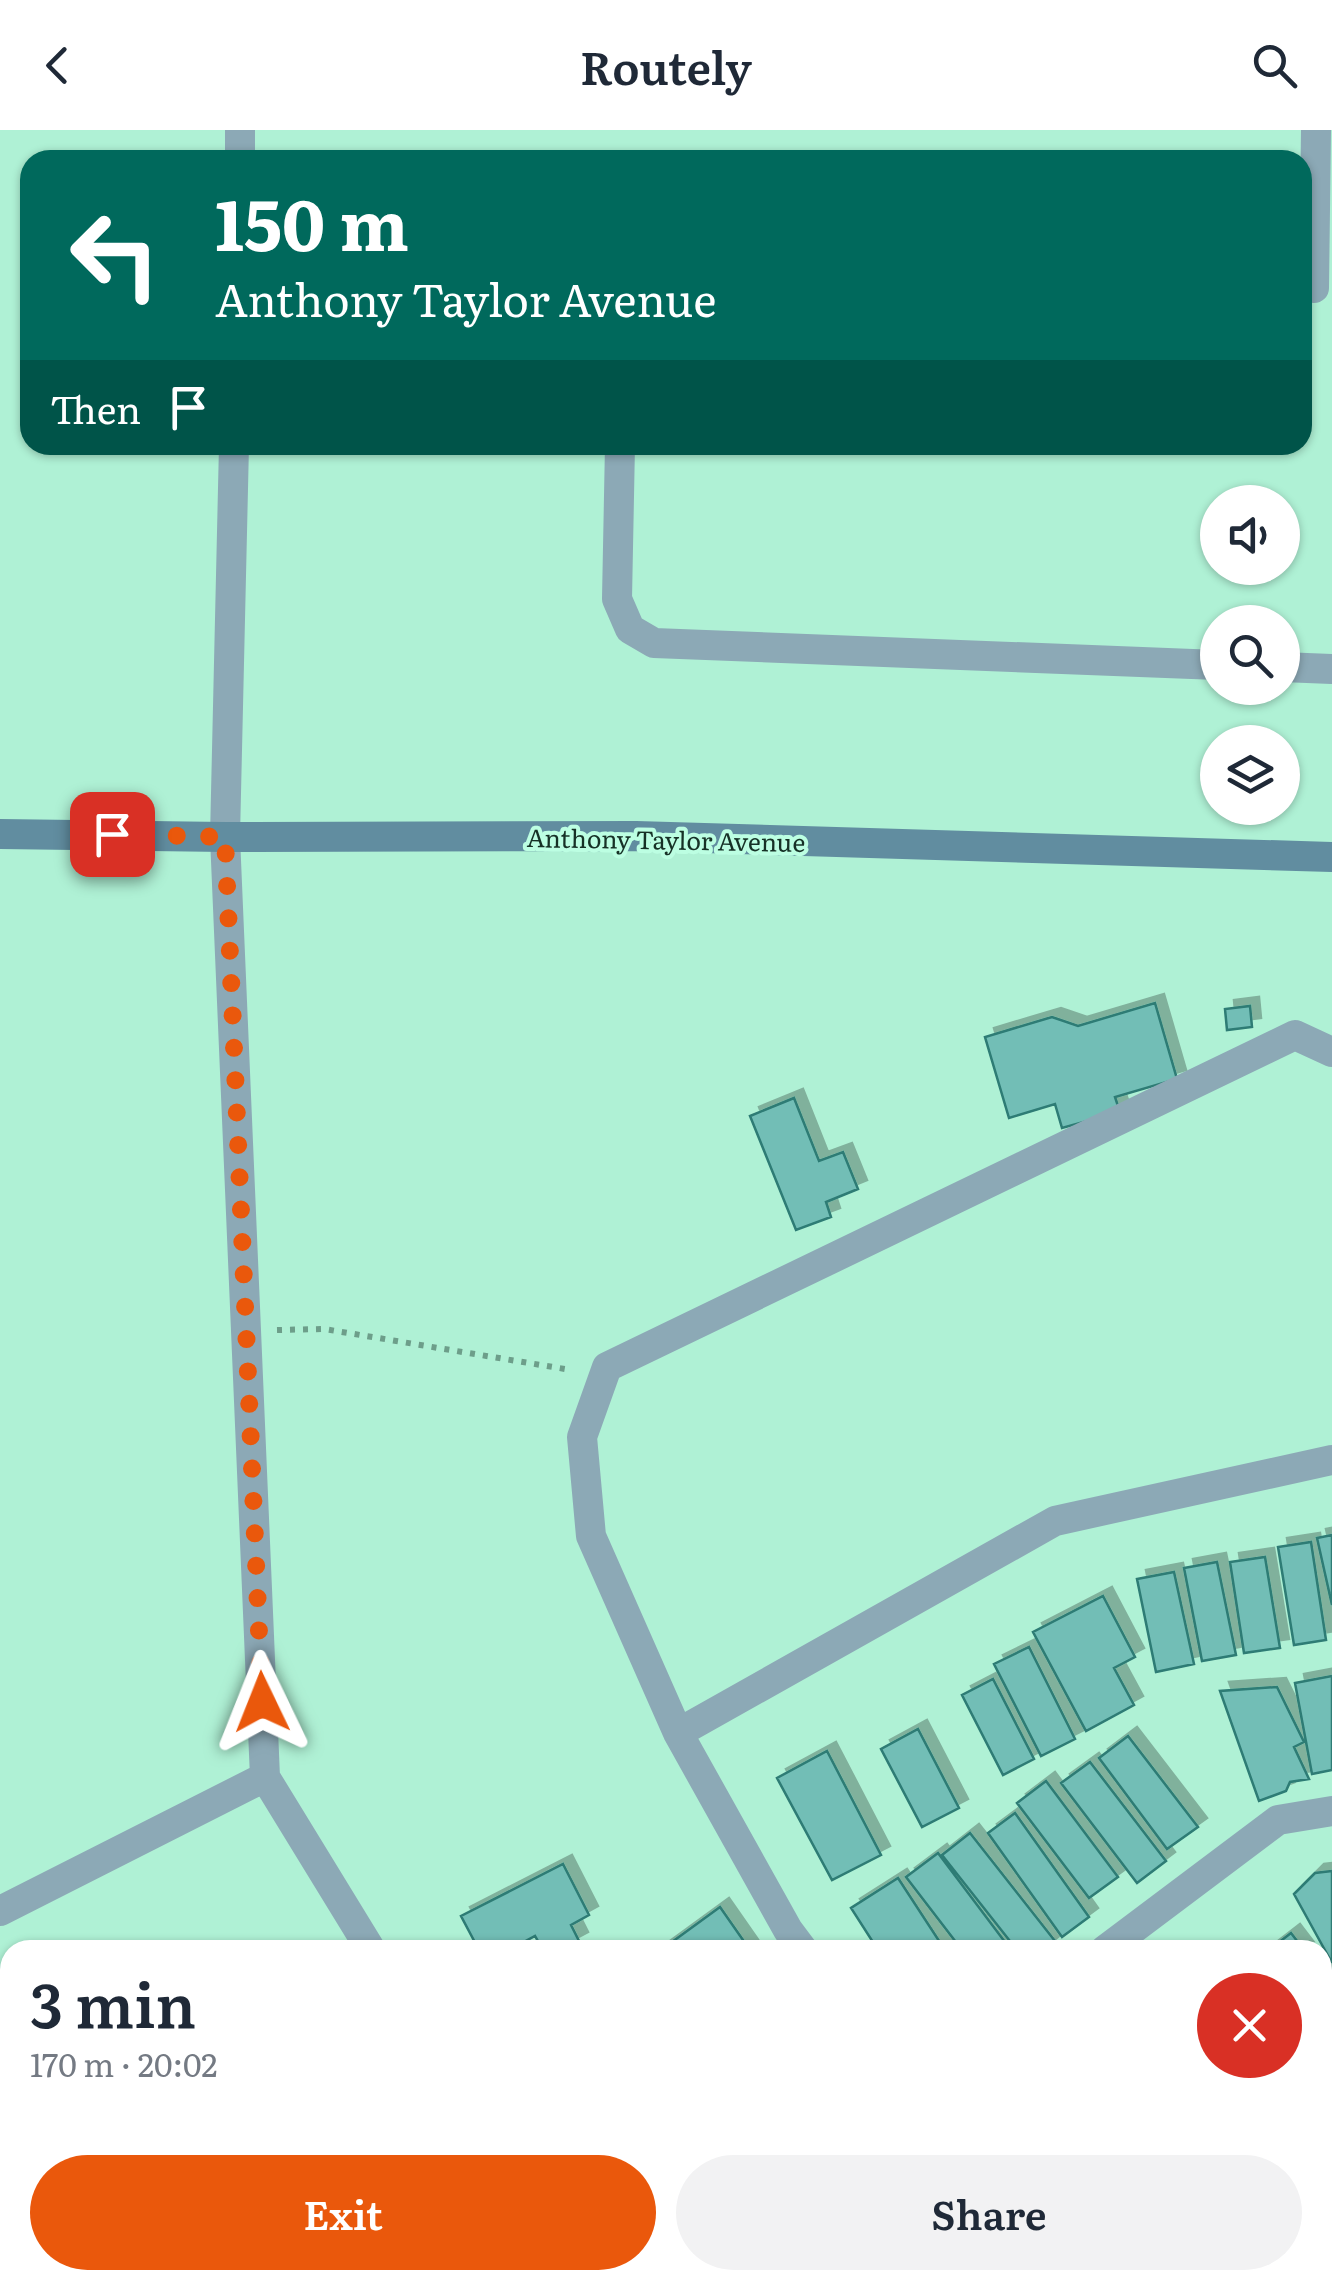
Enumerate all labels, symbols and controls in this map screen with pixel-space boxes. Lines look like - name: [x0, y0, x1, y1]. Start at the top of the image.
- text: Routely: [580, 32, 752, 99]
- icon: back: [30, 38, 85, 93]
- icon: search: [1247, 38, 1302, 93]
- text: 150 m: [215, 169, 409, 273]
- icon: left: [50, 190, 180, 320]
- text: Anthony Taylor Avenue: [215, 264, 717, 331]
- text: Then: [50, 379, 141, 436]
- icon: arrive: [161, 380, 216, 435]
- map controls: [1200, 485, 1300, 825]
- button: sound: [1200, 485, 1300, 585]
- button: search: [1200, 605, 1300, 705]
- button: layers: [1200, 725, 1300, 825]
- pin: [70, 792, 155, 877]
- icon: arrive: [85, 807, 140, 862]
- street label: Anthony Taylor Avenue: [526, 818, 806, 860]
- position arrow: [210, 1650, 314, 1754]
- text: 3 min: [30, 1957, 196, 2046]
- button: close: [1197, 1973, 1302, 2078]
- text: 170 m · 20:02: [30, 2039, 217, 2087]
- button: Exit: [30, 2155, 656, 2270]
- button: Share: [676, 2155, 1302, 2270]

